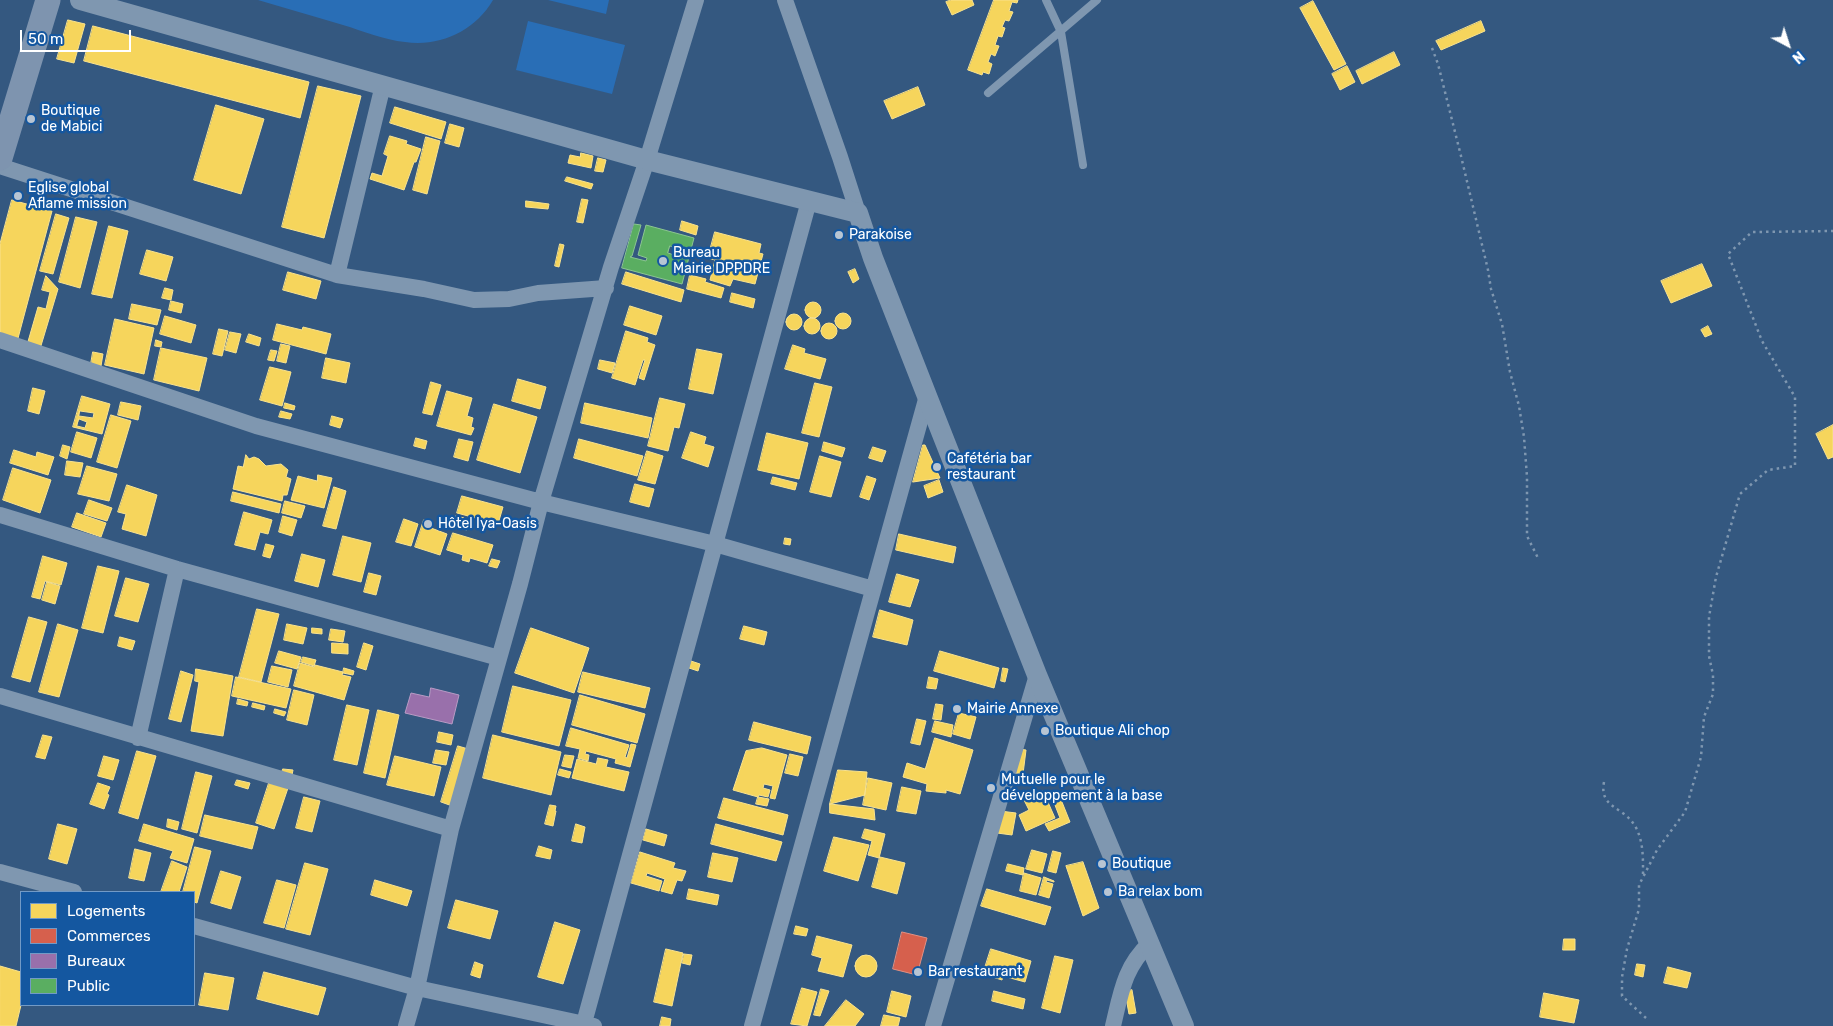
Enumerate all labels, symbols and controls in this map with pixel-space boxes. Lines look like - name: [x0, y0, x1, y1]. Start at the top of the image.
- scale bar: [22, 20, 134, 52]
- north arrow: [1763, 20, 1813, 70]
- text: 50 m: [28, 30, 63, 48]
- text: N: [1789, 47, 1807, 67]
- place label: Boutique de Mabici: [41, 103, 102, 136]
- marker: Boutique de Mabici: [25, 113, 37, 125]
- place label: Eglise global Aflame mission: [28, 180, 127, 212]
- marker: Eglise global Aflame mission: [12, 190, 24, 202]
- place label: Parakoise: [849, 227, 912, 243]
- marker: Parakoise: [833, 229, 845, 241]
- place label: Bureau Mairie DPPDRE: [673, 245, 770, 278]
- marker: Bureau Mairie DPPDRE: [657, 255, 669, 267]
- place label: Cafétéria bar restaurant: [947, 451, 1032, 484]
- marker: Cafétéria bar restaurant: [931, 461, 943, 473]
- place label: Hôtel Iya-Oasis: [438, 516, 537, 532]
- marker: Hôtel Iya-Oasis: [422, 518, 434, 530]
- place label: Mairie Annexe: [967, 701, 1058, 717]
- marker: Mairie Annexe: [951, 703, 963, 715]
- place label: Boutique Ali chop: [1055, 723, 1170, 739]
- marker: Boutique Ali chop: [1039, 725, 1051, 737]
- place label: Mutuelle pour le développement à la base: [1001, 772, 1163, 804]
- marker: Mutuelle pour le développement à la base: [985, 782, 997, 794]
- place label: Boutique: [1112, 856, 1171, 872]
- marker: Boutique: [1096, 858, 1108, 870]
- place label: Ba relax bom: [1118, 884, 1202, 900]
- marker: Ba relax bom: [1102, 886, 1114, 898]
- legend: [20, 891, 195, 1006]
- text: Logements: [67, 902, 145, 920]
- text: Commerces: [67, 927, 151, 945]
- text: Bureaux: [67, 952, 125, 970]
- place label: Bar restaurant: [928, 964, 1022, 980]
- marker: Bar restaurant: [912, 966, 924, 978]
- text: Public: [67, 977, 110, 995]

